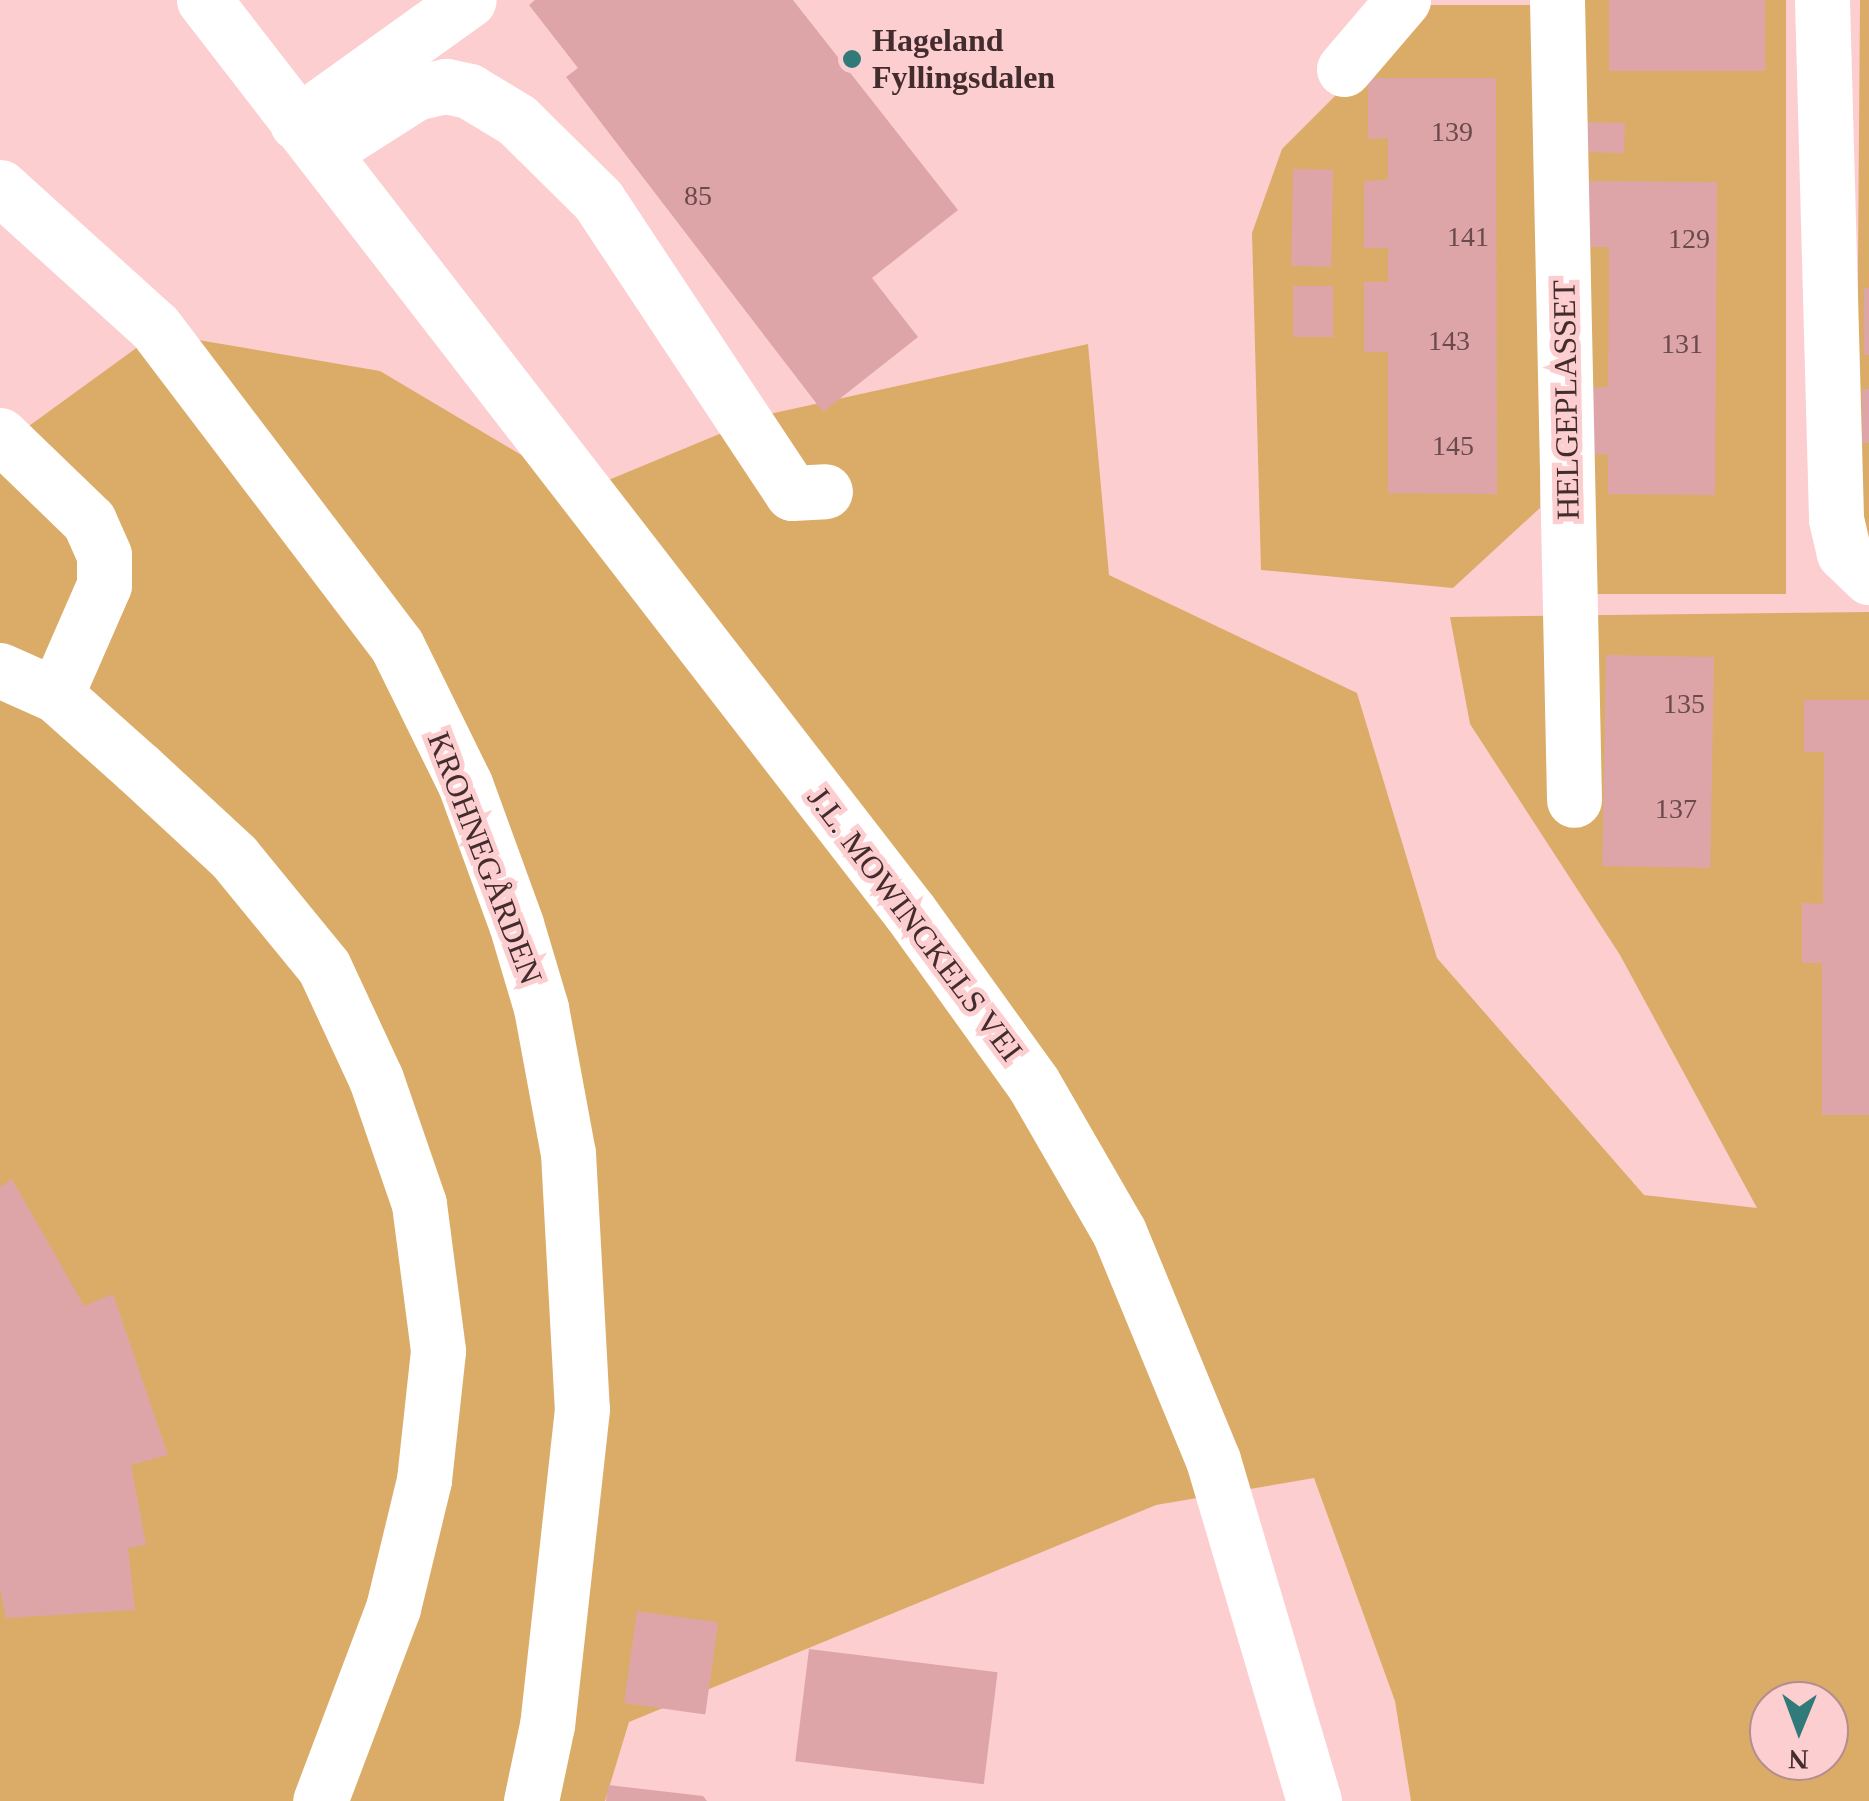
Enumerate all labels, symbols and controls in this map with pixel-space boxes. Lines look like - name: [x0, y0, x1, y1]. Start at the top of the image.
- place label: Hageland Fyllingsdalen: [872, 22, 1055, 97]
- marker: Hageland Fyllingsdalen: [841, 48, 863, 70]
- house number: 139: [1431, 115, 1473, 149]
- house number: 85: [684, 179, 712, 213]
- house number: 141: [1447, 220, 1489, 254]
- house number: 129: [1668, 222, 1710, 256]
- street label: HELGEPLASSET: [1545, 280, 1587, 520]
- house number: 143: [1428, 324, 1470, 358]
- house number: 131: [1661, 327, 1703, 361]
- house number: 145: [1432, 429, 1474, 463]
- house number: 135: [1663, 687, 1705, 721]
- street label: KROHNEGÅRDEN: [419, 727, 551, 989]
- street label: J.L. MOWINCKELS VEI: [799, 779, 1031, 1069]
- house number: 137: [1655, 792, 1697, 826]
- north arrow: [1749, 1681, 1849, 1781]
- text: N: [1788, 1744, 1809, 1775]

